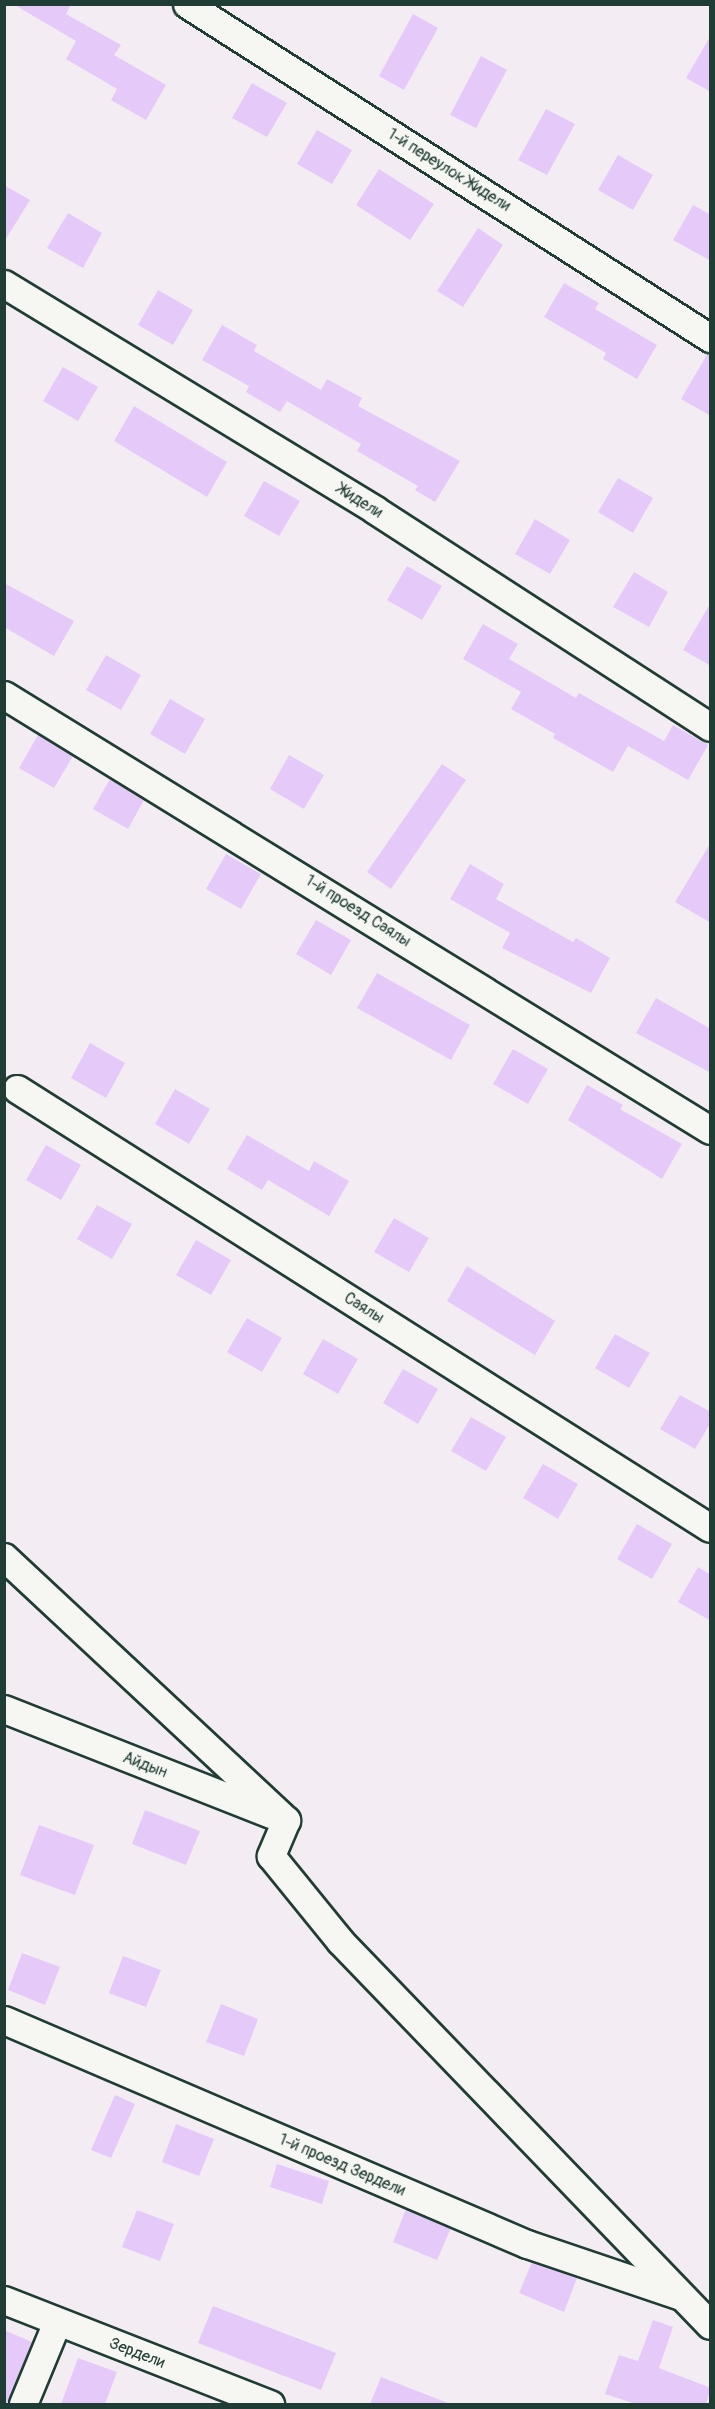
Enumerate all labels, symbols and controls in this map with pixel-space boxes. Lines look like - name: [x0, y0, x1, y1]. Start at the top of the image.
- street label: 1-й переулок Жидели: [384, 124, 514, 216]
- street label: Жидели: [334, 480, 386, 522]
- street label: 1-й проезд Саялы: [302, 871, 414, 951]
- street label: Саялы: [340, 1288, 388, 1328]
- street label: Айдын: [120, 1748, 170, 1782]
- street label: 1-й проезд Зердели: [276, 2130, 408, 2200]
- street label: Зердели: [106, 2334, 168, 2372]

